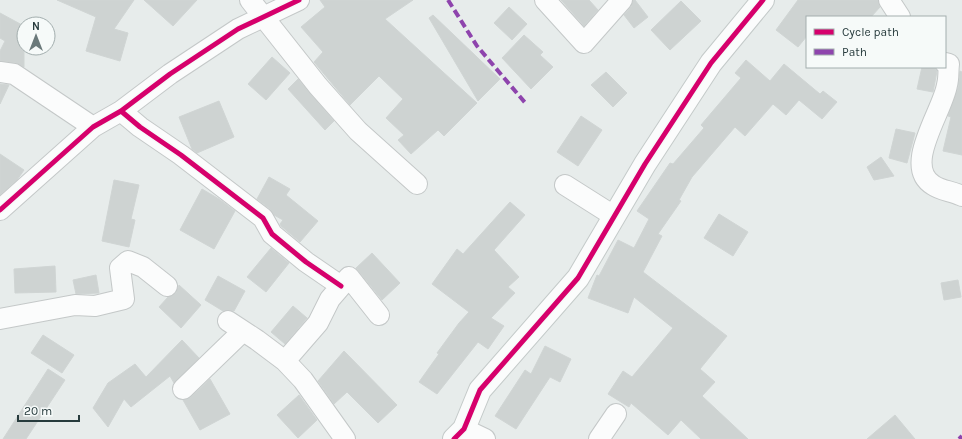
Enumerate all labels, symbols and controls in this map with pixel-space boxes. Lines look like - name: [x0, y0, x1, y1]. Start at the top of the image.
- north arrow: [16, 16, 56, 56]
- legend: [806, 16, 946, 68]
- text: N: [32, 20, 40, 33]
- text: Cycle path: [842, 25, 899, 39]
- text: Path: [842, 45, 867, 59]
- scale bar: [18, 397, 79, 423]
- text: 20 m: [24, 404, 52, 418]

